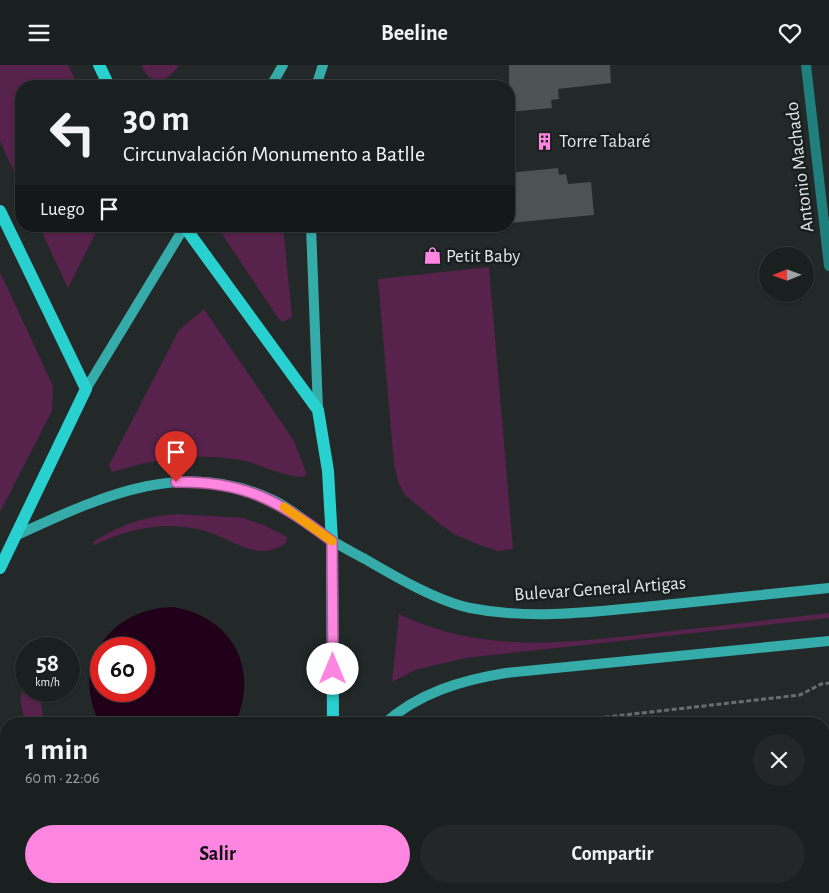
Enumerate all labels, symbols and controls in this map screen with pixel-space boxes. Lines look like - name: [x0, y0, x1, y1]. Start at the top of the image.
- icon: menu: [25, 19, 53, 47]
- icon: heart: [776, 19, 804, 47]
- text: Beeline: [381, 22, 448, 44]
- icon: left: [40, 100, 105, 165]
- street label: Antonio Machado: [783, 101, 817, 233]
- text: 30 m: [123, 102, 190, 137]
- building icon: Torre Tabaré: [535, 131, 555, 151]
- place label: Torre Tabaré: [559, 132, 650, 151]
- text: Circunvalación Monumento a Batlle: [123, 143, 425, 165]
- icon: arrive: [95, 195, 123, 223]
- text: Luego: [40, 200, 85, 219]
- shop icon: Petit Baby: [422, 246, 442, 266]
- place label: Petit Baby: [446, 247, 520, 266]
- north arrow: [759, 247, 814, 303]
- map controls: [759, 247, 814, 302]
- pin: [155, 431, 197, 482]
- icon: arrive: [162, 438, 190, 466]
- street label: Bulevar General Artigas: [513, 574, 687, 604]
- speed limit sign: 60: [90, 637, 155, 702]
- position arrow: [306, 642, 358, 694]
- text: 58: [36, 651, 59, 676]
- text: km/h: [35, 676, 60, 688]
- button: close: [753, 734, 805, 786]
- text: 1 min: [25, 735, 88, 765]
- text: 60 m · 22:06: [25, 770, 100, 786]
- button: Salir: [25, 825, 410, 883]
- button: Compartir: [420, 825, 805, 883]

